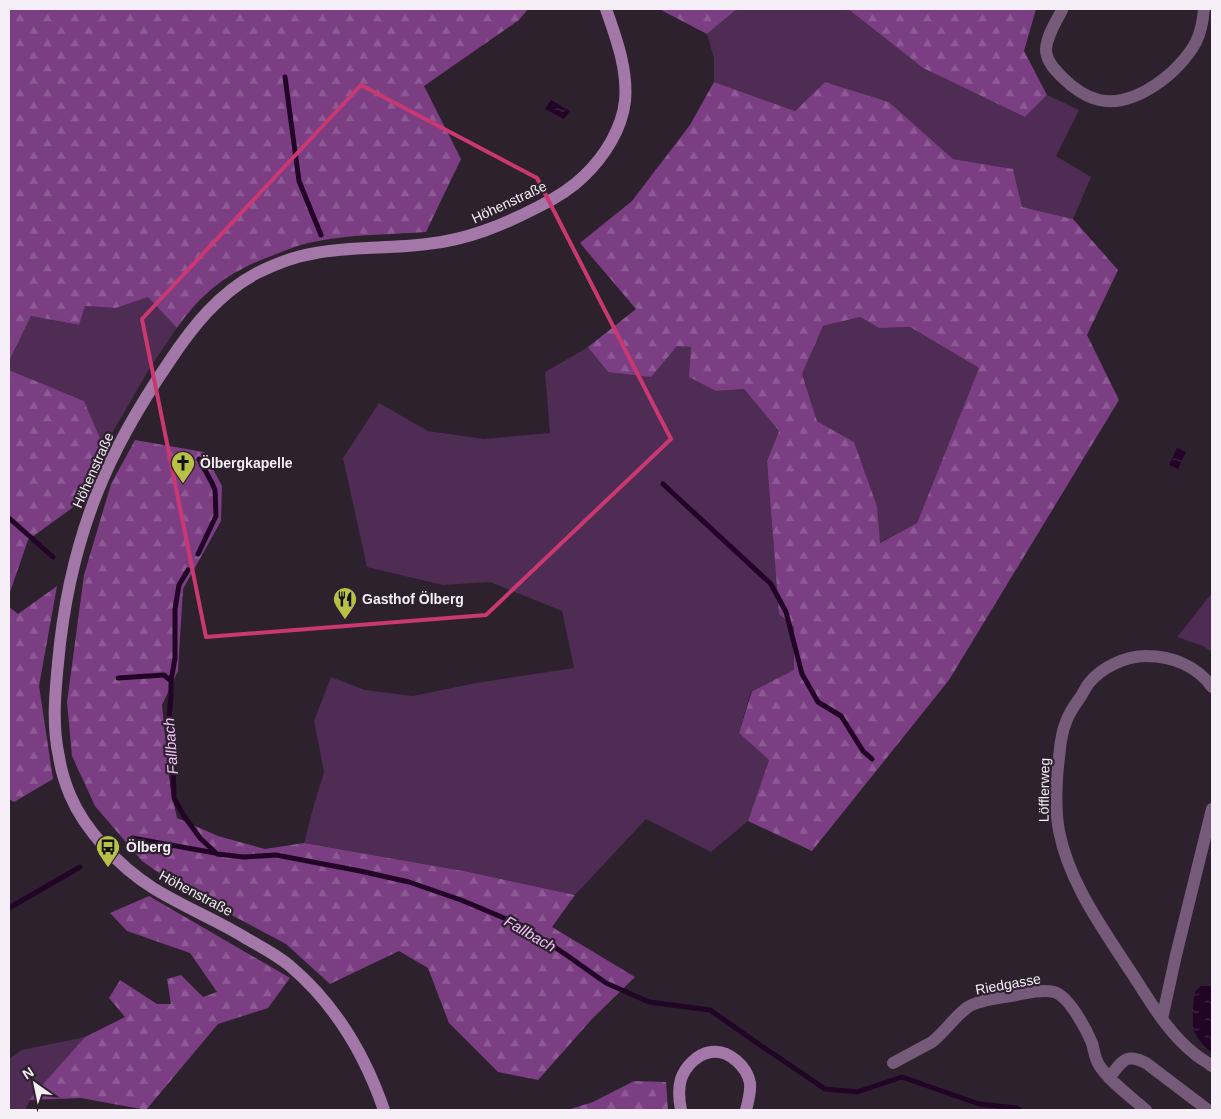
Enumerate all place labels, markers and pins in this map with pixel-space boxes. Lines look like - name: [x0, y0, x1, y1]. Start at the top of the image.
- church icon: Ölbergkapelle: [170, 450, 196, 484]
- place label: Ölbergkapelle: [200, 455, 293, 471]
- restaurant icon: Gasthof Ölberg: [332, 586, 358, 620]
- place label: Gasthof Ölberg: [362, 591, 464, 607]
- bus stop icon: Ölberg: [95, 834, 121, 868]
- place label: Ölberg: [126, 839, 171, 855]

